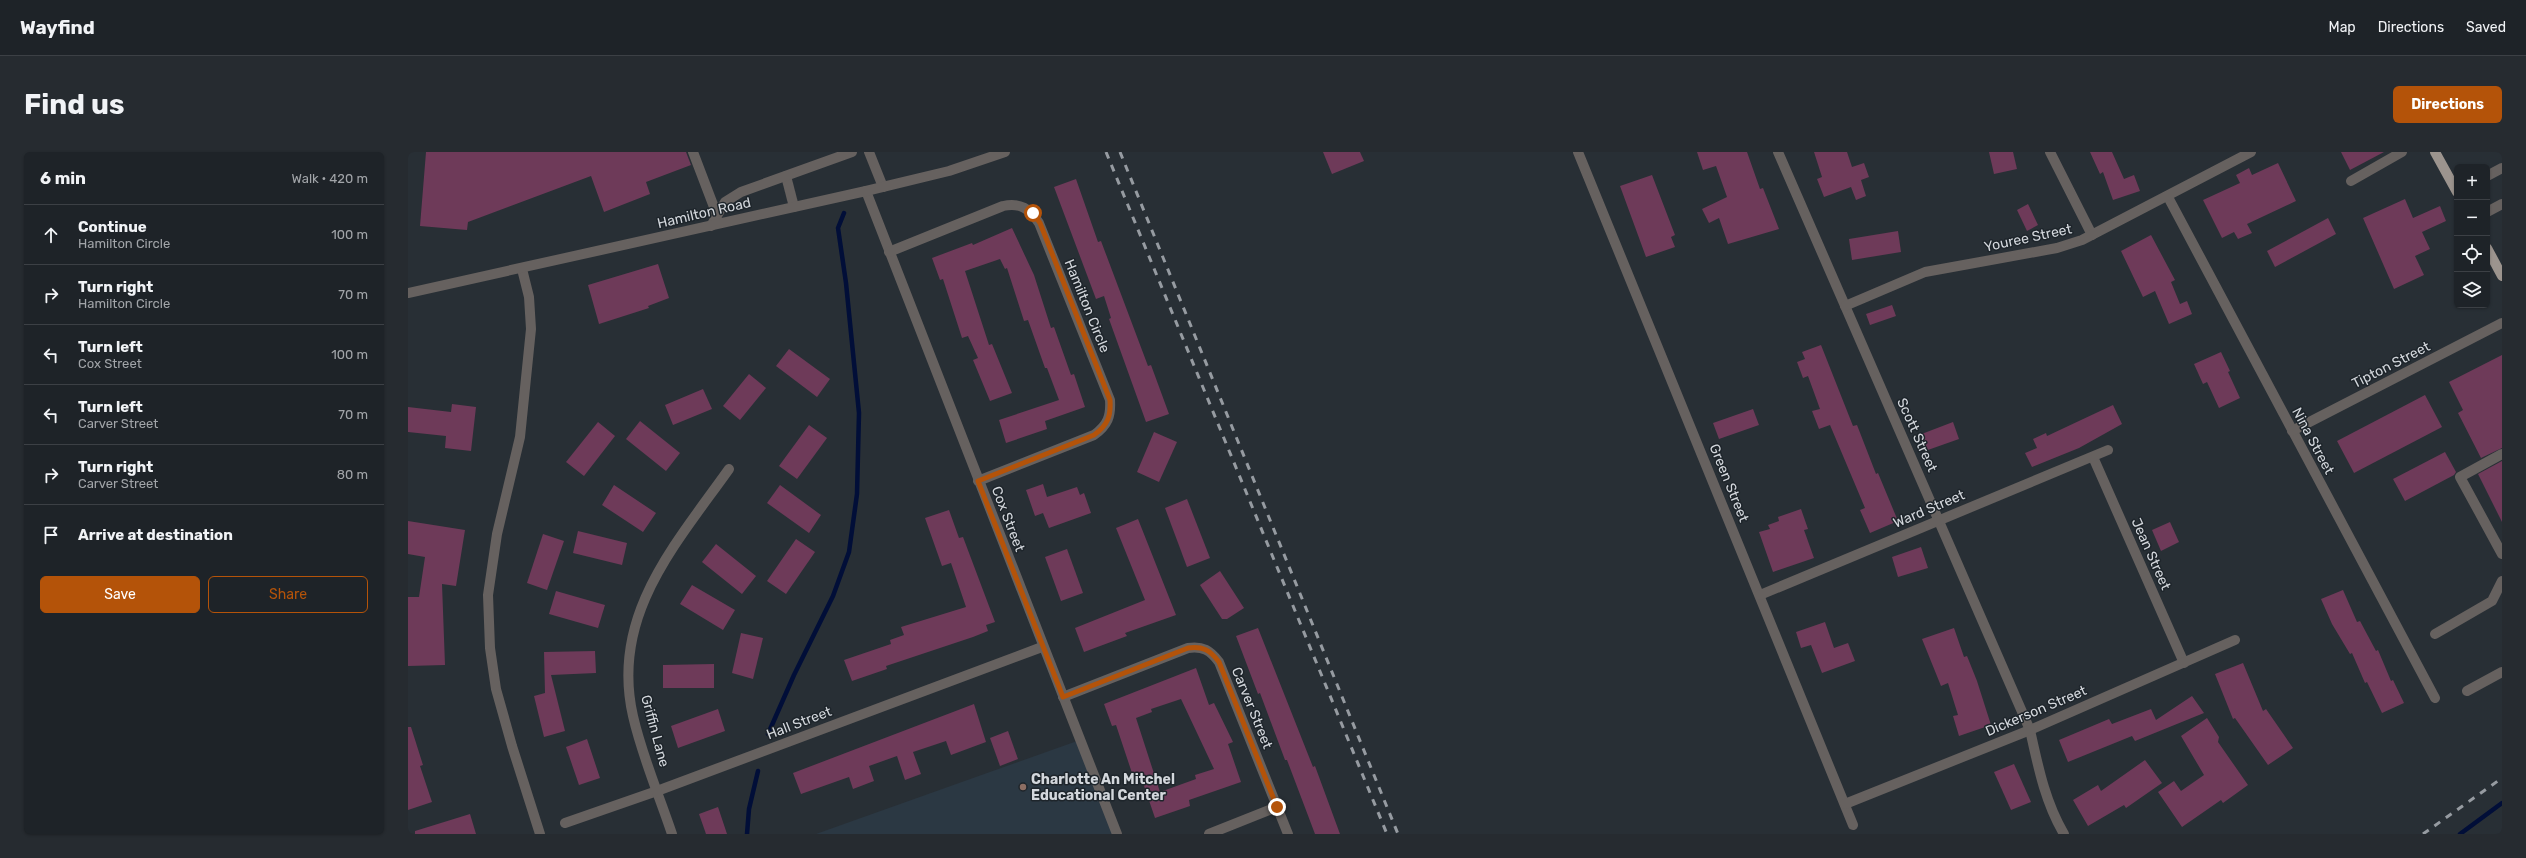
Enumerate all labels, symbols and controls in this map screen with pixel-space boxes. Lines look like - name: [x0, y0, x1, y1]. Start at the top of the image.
- text: Wayfind: [20, 16, 95, 39]
- text: Map: [2329, 19, 2356, 36]
- text: Directions: [2378, 19, 2444, 36]
- text: Saved: [2466, 19, 2506, 36]
- button: Directions: [2393, 86, 2502, 123]
- text: Find us: [24, 88, 124, 121]
- map controls: [2454, 164, 2490, 308]
- button: +: [2454, 164, 2490, 200]
- text: 6 min: [40, 168, 86, 188]
- text: Walk · 420 m: [292, 171, 368, 186]
- street label: Hamilton Road: [656, 194, 752, 232]
- button: −: [2454, 200, 2490, 236]
- route start: [1024, 204, 1042, 222]
- text: Continue: [78, 218, 147, 236]
- street label: Youree Street: [1983, 220, 2074, 256]
- icon: ahead: [40, 224, 62, 246]
- text: 100 m: [331, 227, 368, 242]
- text: Hamilton Circle: [78, 236, 170, 251]
- button: locate: [2454, 236, 2490, 272]
- street label: Hamilton Circle: [1061, 257, 1114, 355]
- button: layers: [2454, 272, 2490, 308]
- text: Turn right: [78, 278, 153, 296]
- icon: right: [40, 284, 62, 306]
- text: 70 m: [338, 287, 368, 302]
- text: Hamilton Circle: [78, 296, 170, 311]
- text: Turn left: [78, 338, 143, 356]
- street label: Tipton Street: [2349, 338, 2433, 392]
- icon: left: [40, 344, 62, 366]
- text: 100 m: [331, 347, 368, 362]
- text: Cox Street: [78, 356, 142, 371]
- street label: Scott Street: [1893, 395, 1941, 475]
- text: Turn left: [78, 398, 143, 416]
- icon: left: [40, 404, 62, 426]
- street label: Nina Street: [2288, 405, 2338, 478]
- text: 70 m: [338, 407, 368, 422]
- text: Carver Street: [78, 416, 158, 431]
- street label: Green Street: [1706, 441, 1753, 525]
- text: Turn right: [78, 458, 153, 476]
- icon: right: [40, 464, 62, 486]
- text: 80 m: [337, 467, 368, 482]
- text: Carver Street: [78, 476, 158, 491]
- street label: Cox Street: [988, 484, 1028, 555]
- street label: Ward Street: [1891, 486, 1968, 532]
- street label: Jean Street: [2128, 515, 2175, 593]
- icon: arrive: [40, 524, 62, 546]
- text: Arrive at destination: [78, 526, 233, 544]
- button: Save: [40, 576, 200, 613]
- button: Share: [208, 576, 368, 613]
- street label: Carver Street: [1228, 665, 1276, 752]
- street label: Dickerson Street: [1983, 682, 2090, 740]
- street label: Griffin Lane: [637, 693, 673, 769]
- street label: Hall Street: [764, 703, 834, 743]
- place label: Charlotte An Mitchel Educational Center: [1031, 771, 1175, 804]
- marker: Charlotte An Mitchel Educational Center: [1018, 782, 1028, 792]
- route end: [1268, 798, 1286, 816]

